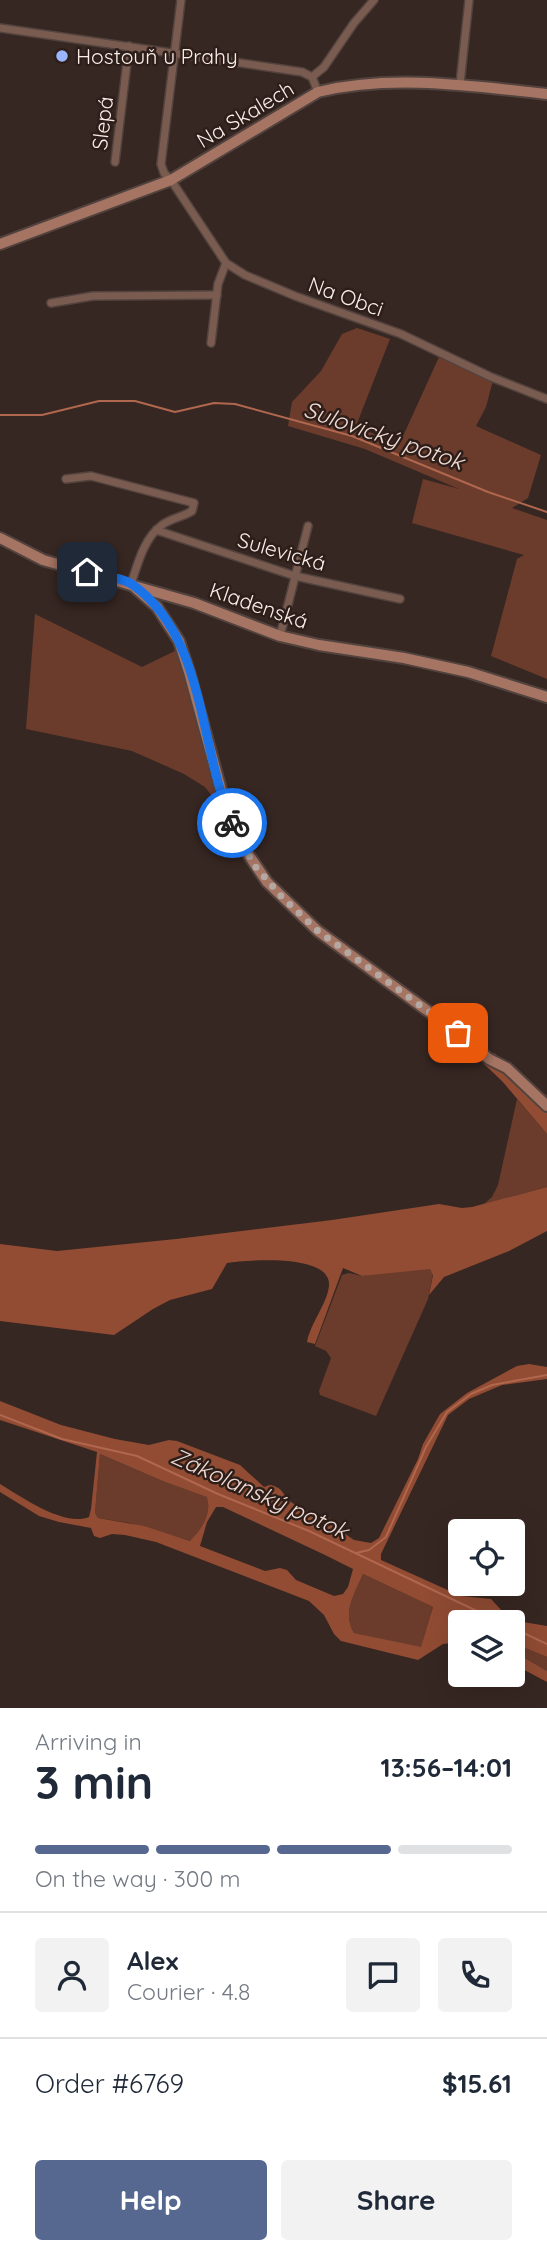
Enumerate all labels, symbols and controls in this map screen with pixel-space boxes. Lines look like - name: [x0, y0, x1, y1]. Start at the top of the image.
- place label: Hostouň u Prahy: [76, 43, 238, 69]
- marker: Hostouň u Prahy: [54, 48, 70, 64]
- street label: Na Skalech: [192, 75, 298, 153]
- street label: Slepá: [86, 95, 118, 151]
- street label: Na Obci: [305, 270, 387, 322]
- water label: Sulovický potok: [300, 394, 469, 476]
- street label: Sulevická: [235, 526, 329, 576]
- pin: [57, 542, 117, 602]
- icon: home: [68, 553, 106, 591]
- street label: Kladenská: [206, 576, 312, 634]
- courier: [197, 788, 267, 858]
- icon: bike: [213, 804, 251, 842]
- pin: [428, 1003, 488, 1063]
- icon: bag: [439, 1014, 477, 1052]
- water label: Zákolanský potok: [167, 1441, 355, 1546]
- map controls: [448, 1519, 525, 1687]
- button: locate: [448, 1519, 525, 1596]
- button: layers: [448, 1610, 525, 1687]
- text: Arriving in: [35, 1727, 142, 1756]
- text: 13:56–14:01: [381, 1751, 512, 1784]
- text: 3 min: [35, 1753, 153, 1811]
- text: On the way · 300 m: [35, 1864, 240, 1893]
- button: person: [35, 1938, 109, 2012]
- button: chat: [346, 1938, 420, 2012]
- button: phone: [438, 1938, 512, 2012]
- text: Alex: [127, 1944, 178, 1977]
- text: Courier · 4.8: [127, 1977, 250, 2006]
- text: Order #6769: [35, 2067, 184, 2100]
- text: $15.61: [442, 2067, 512, 2100]
- button: Help: [35, 2160, 267, 2240]
- button: Share: [281, 2160, 512, 2240]

